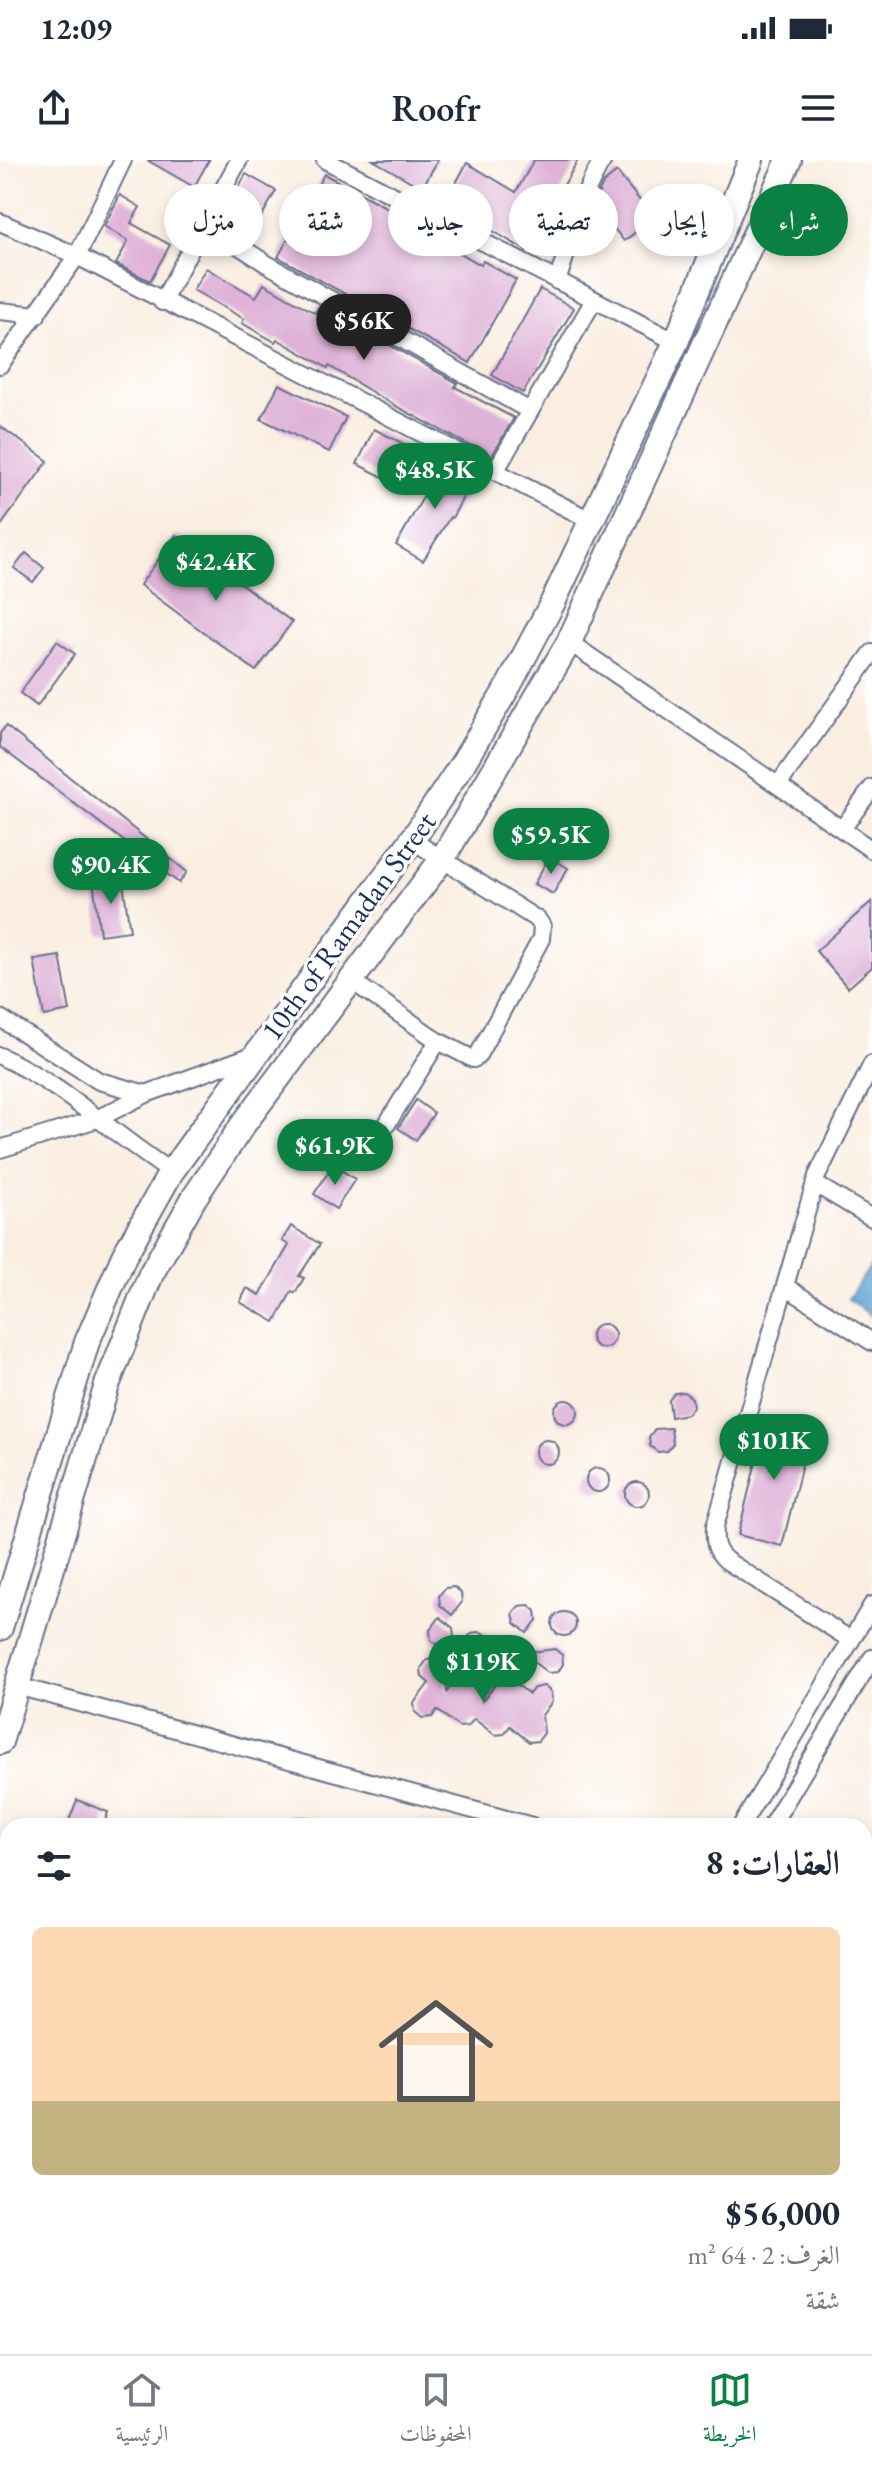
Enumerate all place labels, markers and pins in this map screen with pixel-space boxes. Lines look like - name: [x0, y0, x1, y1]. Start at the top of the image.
- pin: $56K: [317, 294, 411, 362]
- pin: $48.5K: [370, 443, 500, 511]
- pin: $42.4K: [151, 535, 281, 603]
- pin: $59.5K: [486, 808, 616, 876]
- pin: $90.4K: [46, 838, 176, 906]
- pin: $61.9K: [270, 1119, 400, 1187]
- pin: $101K: [718, 1414, 830, 1482]
- pin: $119K: [427, 1635, 539, 1703]

